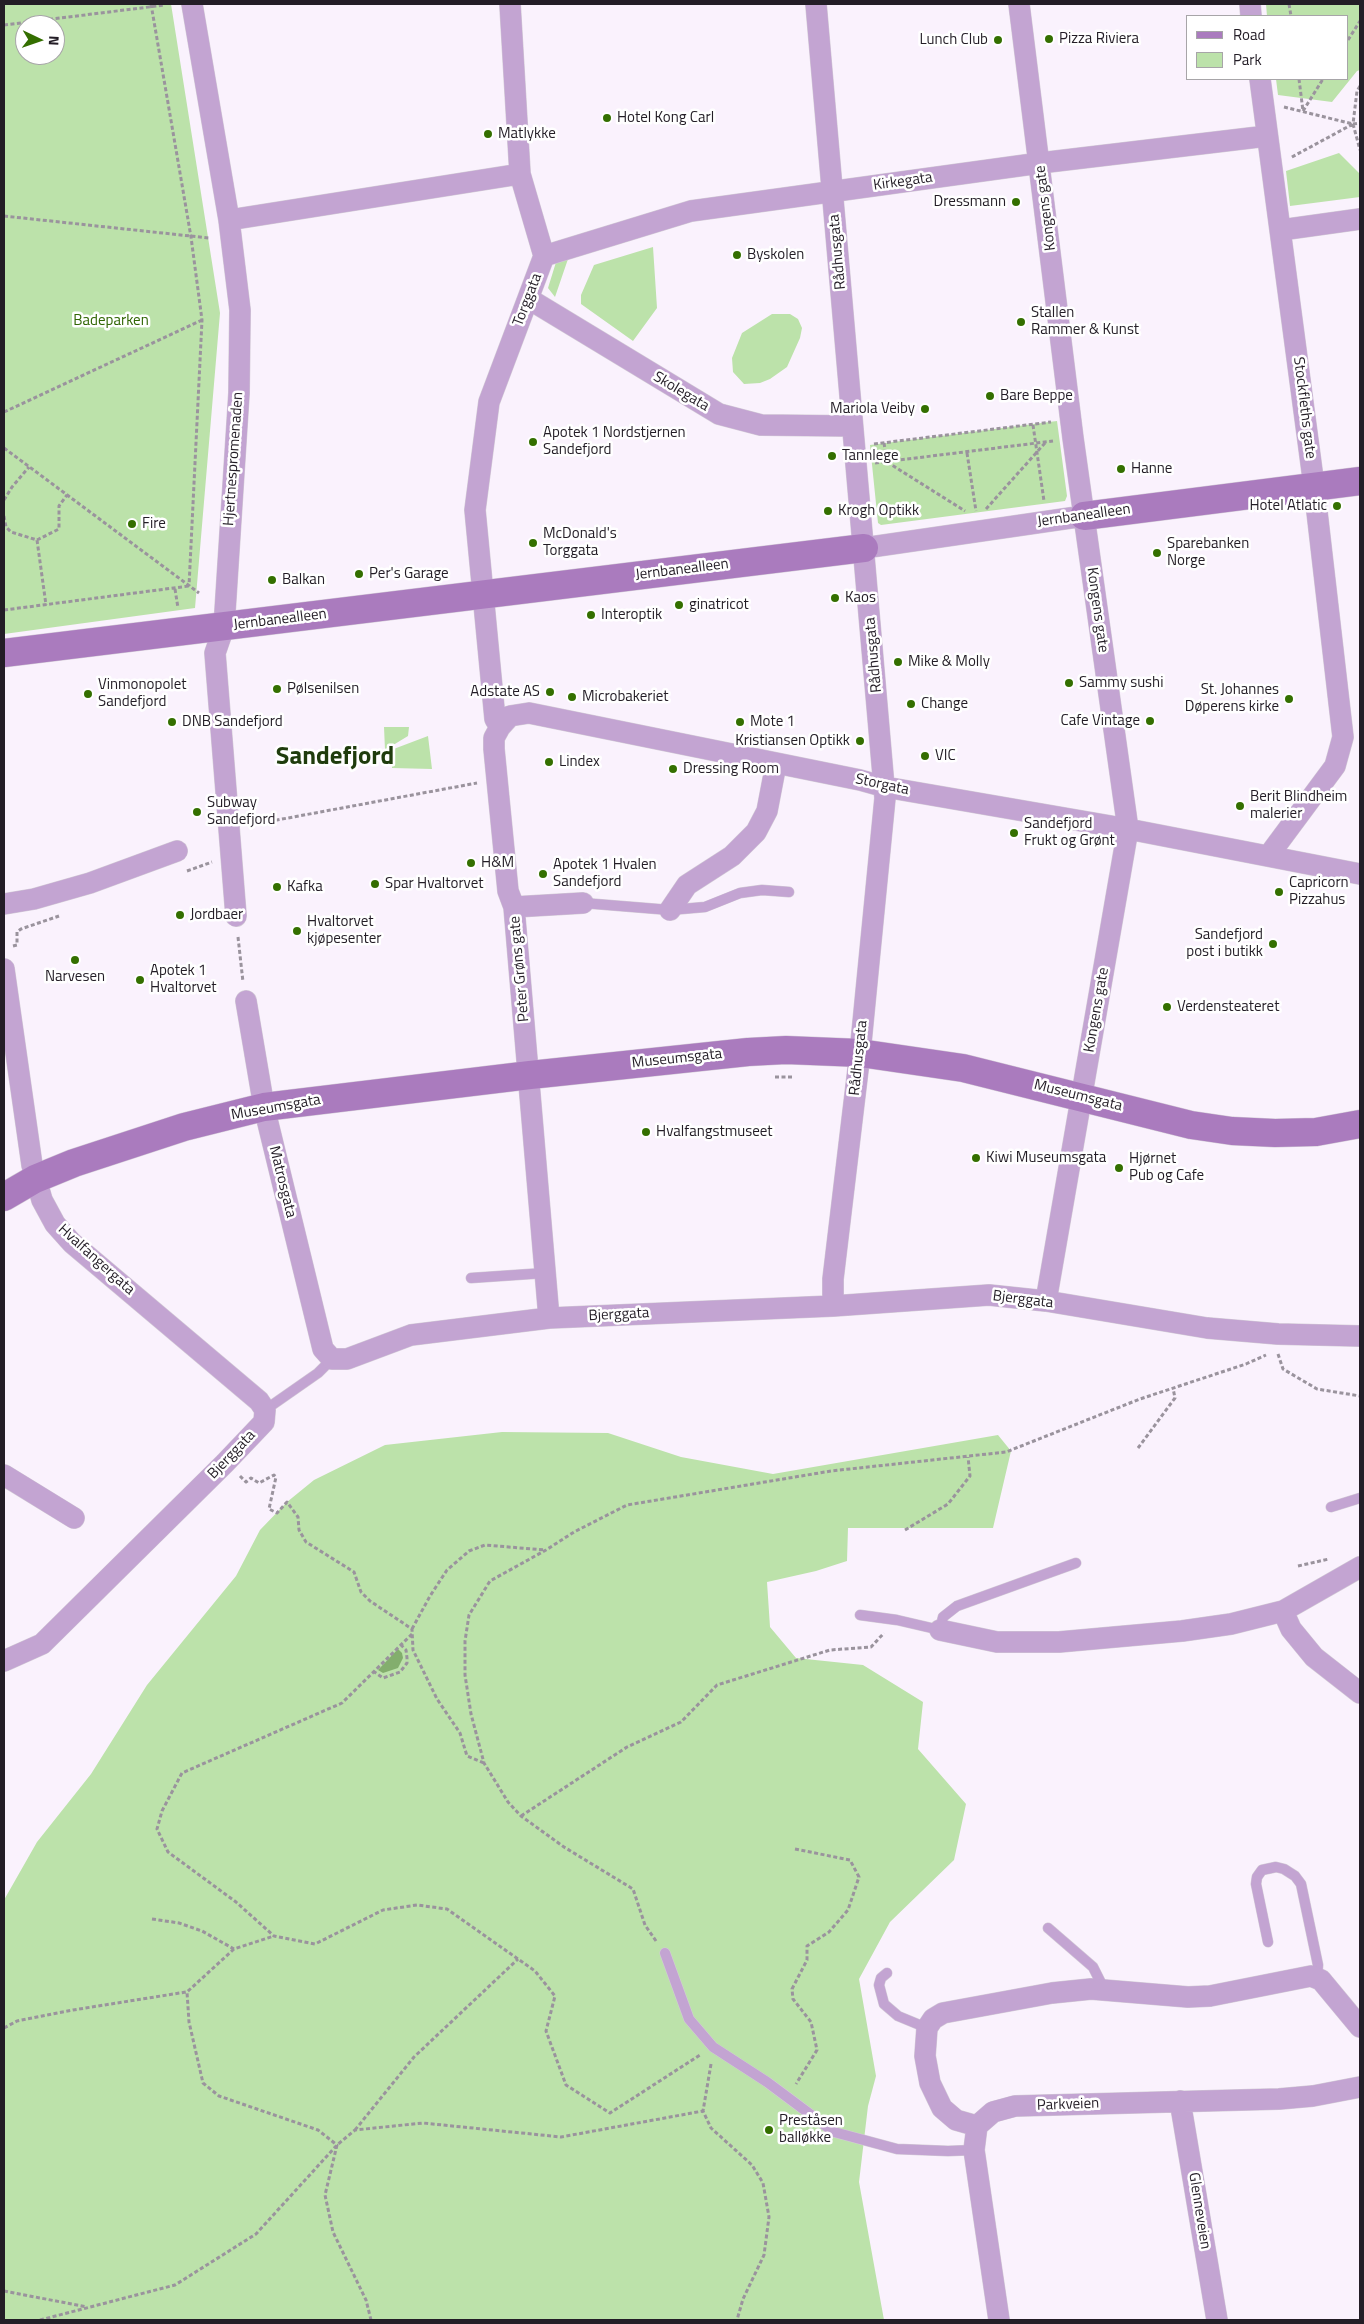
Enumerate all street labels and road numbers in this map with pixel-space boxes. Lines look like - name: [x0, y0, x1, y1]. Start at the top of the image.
- street label: Kongens gate: [1032, 164, 1060, 252]
- street label: Kirkegata: [872, 169, 934, 195]
- street label: Rådhusgata: [826, 214, 850, 290]
- street label: Torggata: [510, 271, 546, 329]
- street label: Stockfleths gate: [1289, 356, 1319, 460]
- street label: Skolegata: [650, 368, 712, 416]
- street label: Hjertnespromenaden: [220, 391, 248, 527]
- street label: Jernbanealleen: [1036, 501, 1132, 531]
- street label: Jernbanealleen: [634, 555, 730, 585]
- street label: Kongens gate: [1082, 566, 1112, 654]
- street label: Jernbanealleen: [232, 605, 328, 635]
- street label: Rådhusgata: [862, 617, 886, 693]
- street label: Storgata: [854, 771, 910, 799]
- street label: Peter Grøns gate: [506, 915, 534, 1023]
- street label: Kongens gate: [1081, 966, 1113, 1054]
- street label: Rådhusgata: [846, 1019, 872, 1097]
- street label: Museumsgata: [631, 1045, 723, 1073]
- street label: Museumsgata: [1032, 1076, 1124, 1116]
- street label: Museumsgata: [230, 1091, 322, 1125]
- street label: Matrosgata: [264, 1144, 300, 1220]
- street label: Hvalfangergata: [54, 1221, 138, 1299]
- street label: Bjerggata: [992, 1287, 1054, 1313]
- street label: Bjerggata: [588, 1304, 650, 1326]
- street label: Bjerggata: [204, 1427, 260, 1483]
- street label: Parkveien: [1037, 2095, 1099, 2115]
- street label: Glenneveien: [1184, 2171, 1214, 2251]

